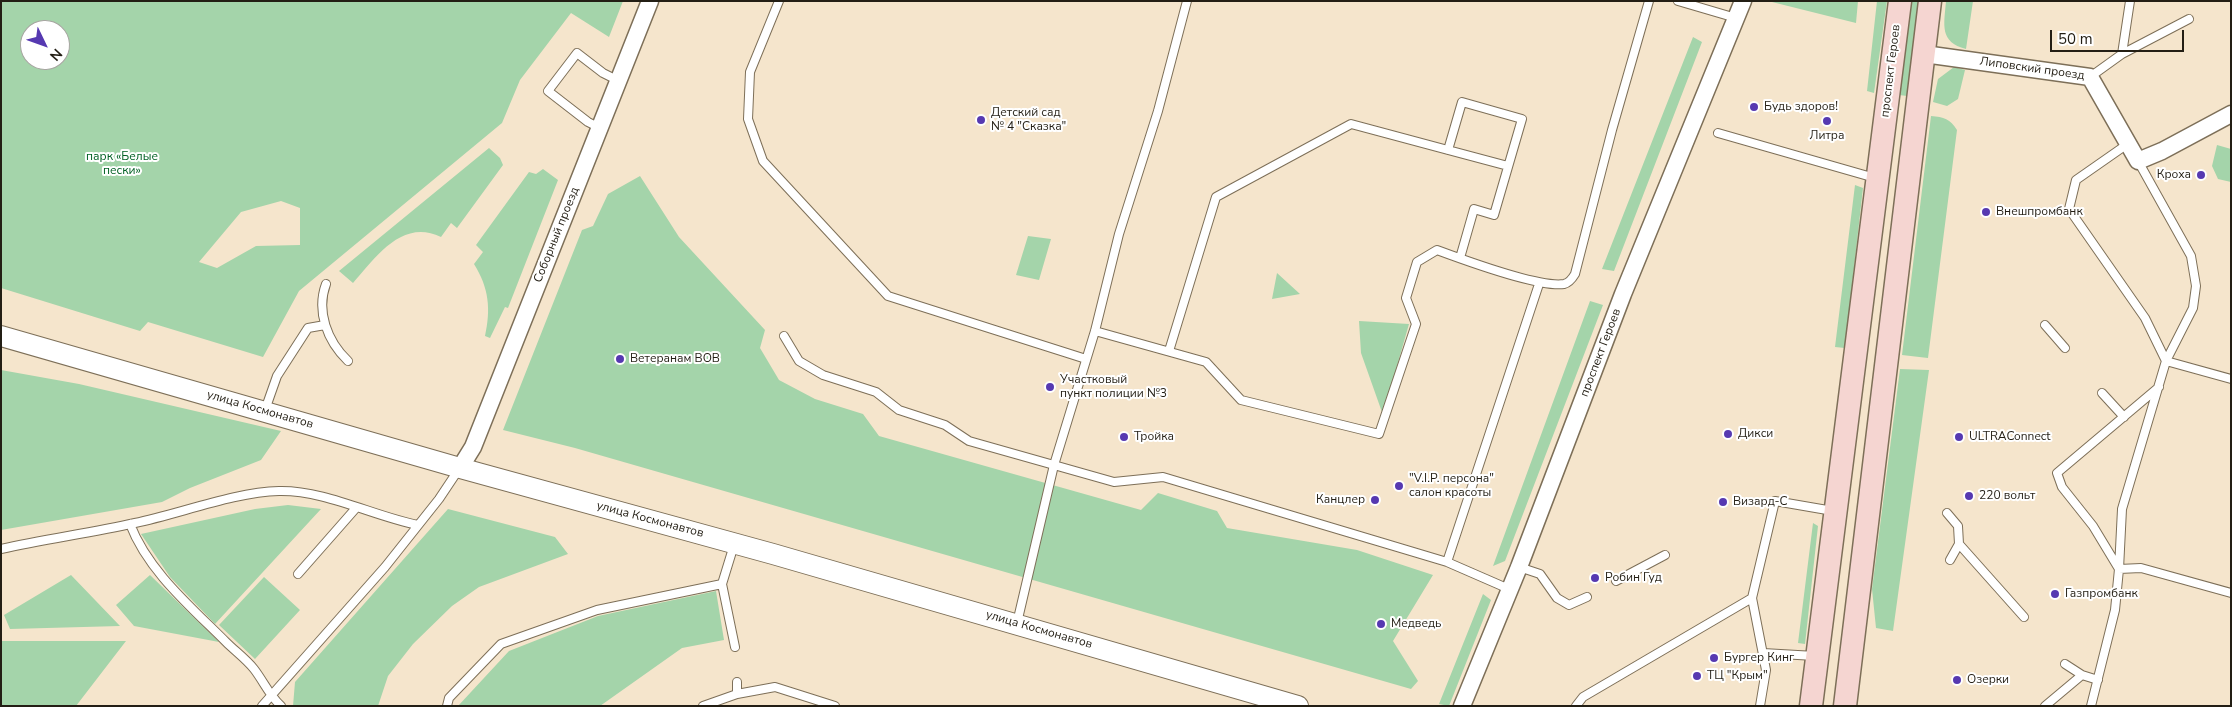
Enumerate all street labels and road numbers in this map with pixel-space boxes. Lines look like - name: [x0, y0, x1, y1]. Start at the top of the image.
- street label: проспект Героев: [1878, 24, 1904, 118]
- street label: Липовский проезд: [1979, 54, 2085, 84]
- street label: Соборный проезд: [531, 185, 583, 285]
- street label: проспект Героев: [1578, 307, 1624, 399]
- street label: улица Космонавтов: [205, 388, 315, 432]
- street label: улица Космонавтов: [595, 499, 705, 541]
- street label: улица Космонавтов: [984, 608, 1094, 652]

